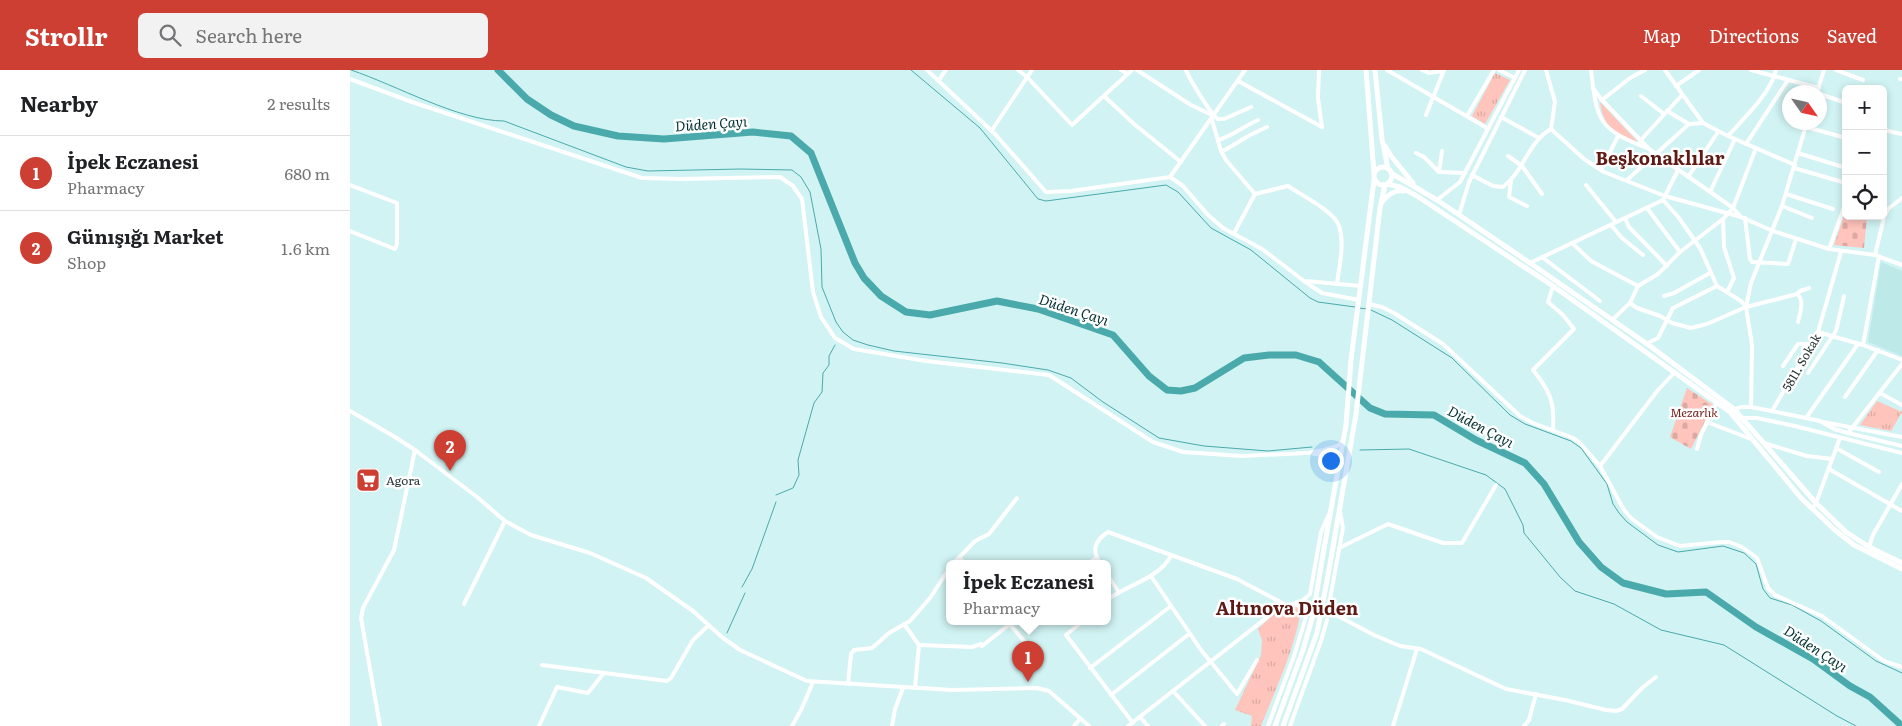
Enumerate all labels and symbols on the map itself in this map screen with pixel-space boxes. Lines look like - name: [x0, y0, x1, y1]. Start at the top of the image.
- north arrow: [1782, 85, 1827, 130]
- water label: Düden Çayı: [674, 110, 749, 135]
- district label: Beşkonaklılar: [1596, 144, 1725, 171]
- water label: Düden Çayı: [1037, 288, 1112, 330]
- street label: 5811. Sokak: [1777, 329, 1825, 394]
- water label: Düden Çayı: [1444, 400, 1518, 452]
- park label: Mezarlık: [1670, 403, 1718, 421]
- pin: 2: [434, 430, 466, 471]
- your location: [1318, 448, 1344, 474]
- supermarket icon: Agora: [355, 467, 381, 493]
- place label: Agora: [386, 471, 421, 489]
- district label: Altınova Düden: [1216, 594, 1359, 621]
- water label: Düden Çayı: [1780, 620, 1852, 677]
- pin: 1: [1012, 641, 1044, 682]

